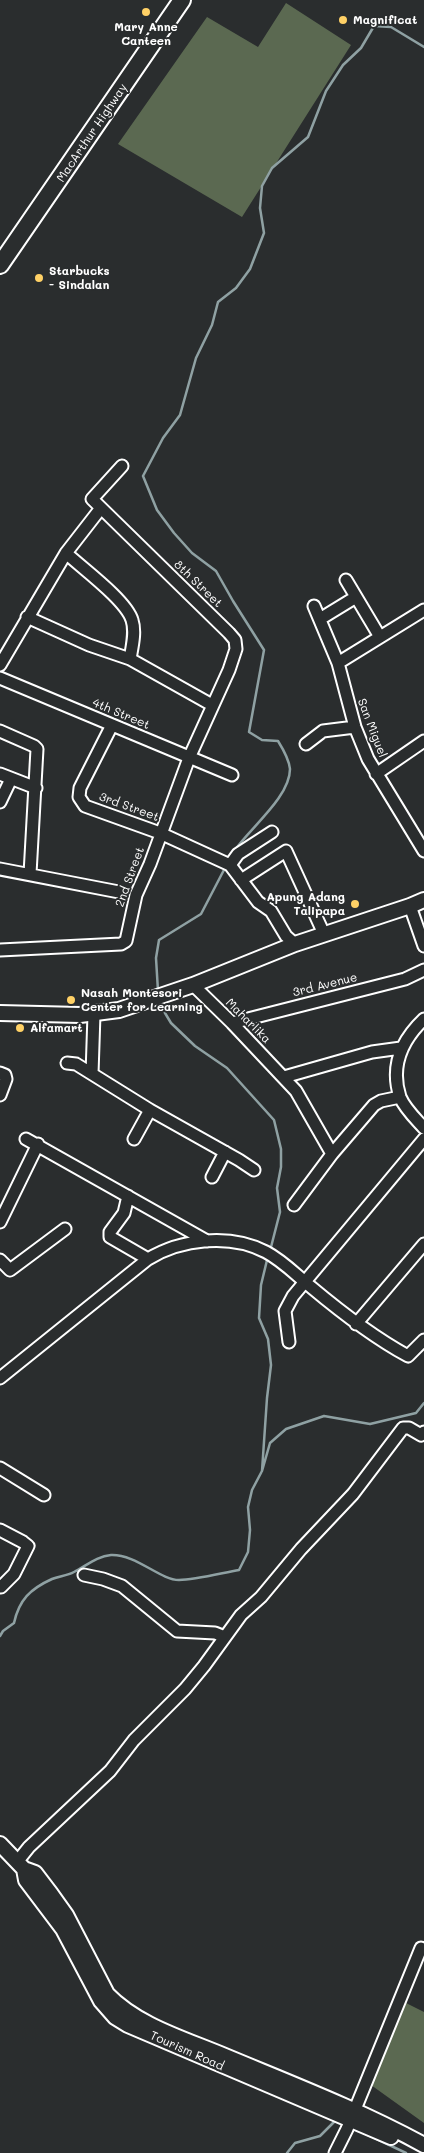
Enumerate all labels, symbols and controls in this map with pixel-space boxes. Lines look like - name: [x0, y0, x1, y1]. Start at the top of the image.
- marker: Mary Anne Canteen: [140, 6, 152, 18]
- place label: Magnificat: [353, 13, 417, 27]
- marker: Magnificat: [337, 14, 349, 26]
- place label: Mary Anne Canteen: [114, 20, 178, 48]
- street label: MacArthur Highway: [54, 81, 130, 185]
- place label: Starbucks - Sindalan: [49, 264, 110, 292]
- marker: Starbucks - Sindalan: [33, 272, 45, 284]
- street label: 8th Street: [171, 558, 225, 610]
- street label: 4th Street: [90, 695, 152, 733]
- street label: San Miguel: [354, 697, 390, 759]
- street label: 3rd Street: [97, 790, 161, 824]
- street label: 2nd Street: [112, 845, 148, 909]
- place label: Apung Adang Talipapa: [266, 890, 345, 918]
- marker: Apung Adang Talipapa: [349, 898, 361, 910]
- street label: 3rd Avenue: [291, 970, 359, 1000]
- place label: Nasah Montesori Center for Learning: [81, 986, 203, 1014]
- marker: Nasah Montesori Center for Learning: [65, 994, 77, 1006]
- street label: Maharlika: [222, 995, 274, 1047]
- place label: Alfamart: [30, 1021, 83, 1035]
- marker: Alfamart: [14, 1022, 26, 1034]
- street label: Tourism Road: [148, 2028, 226, 2074]

